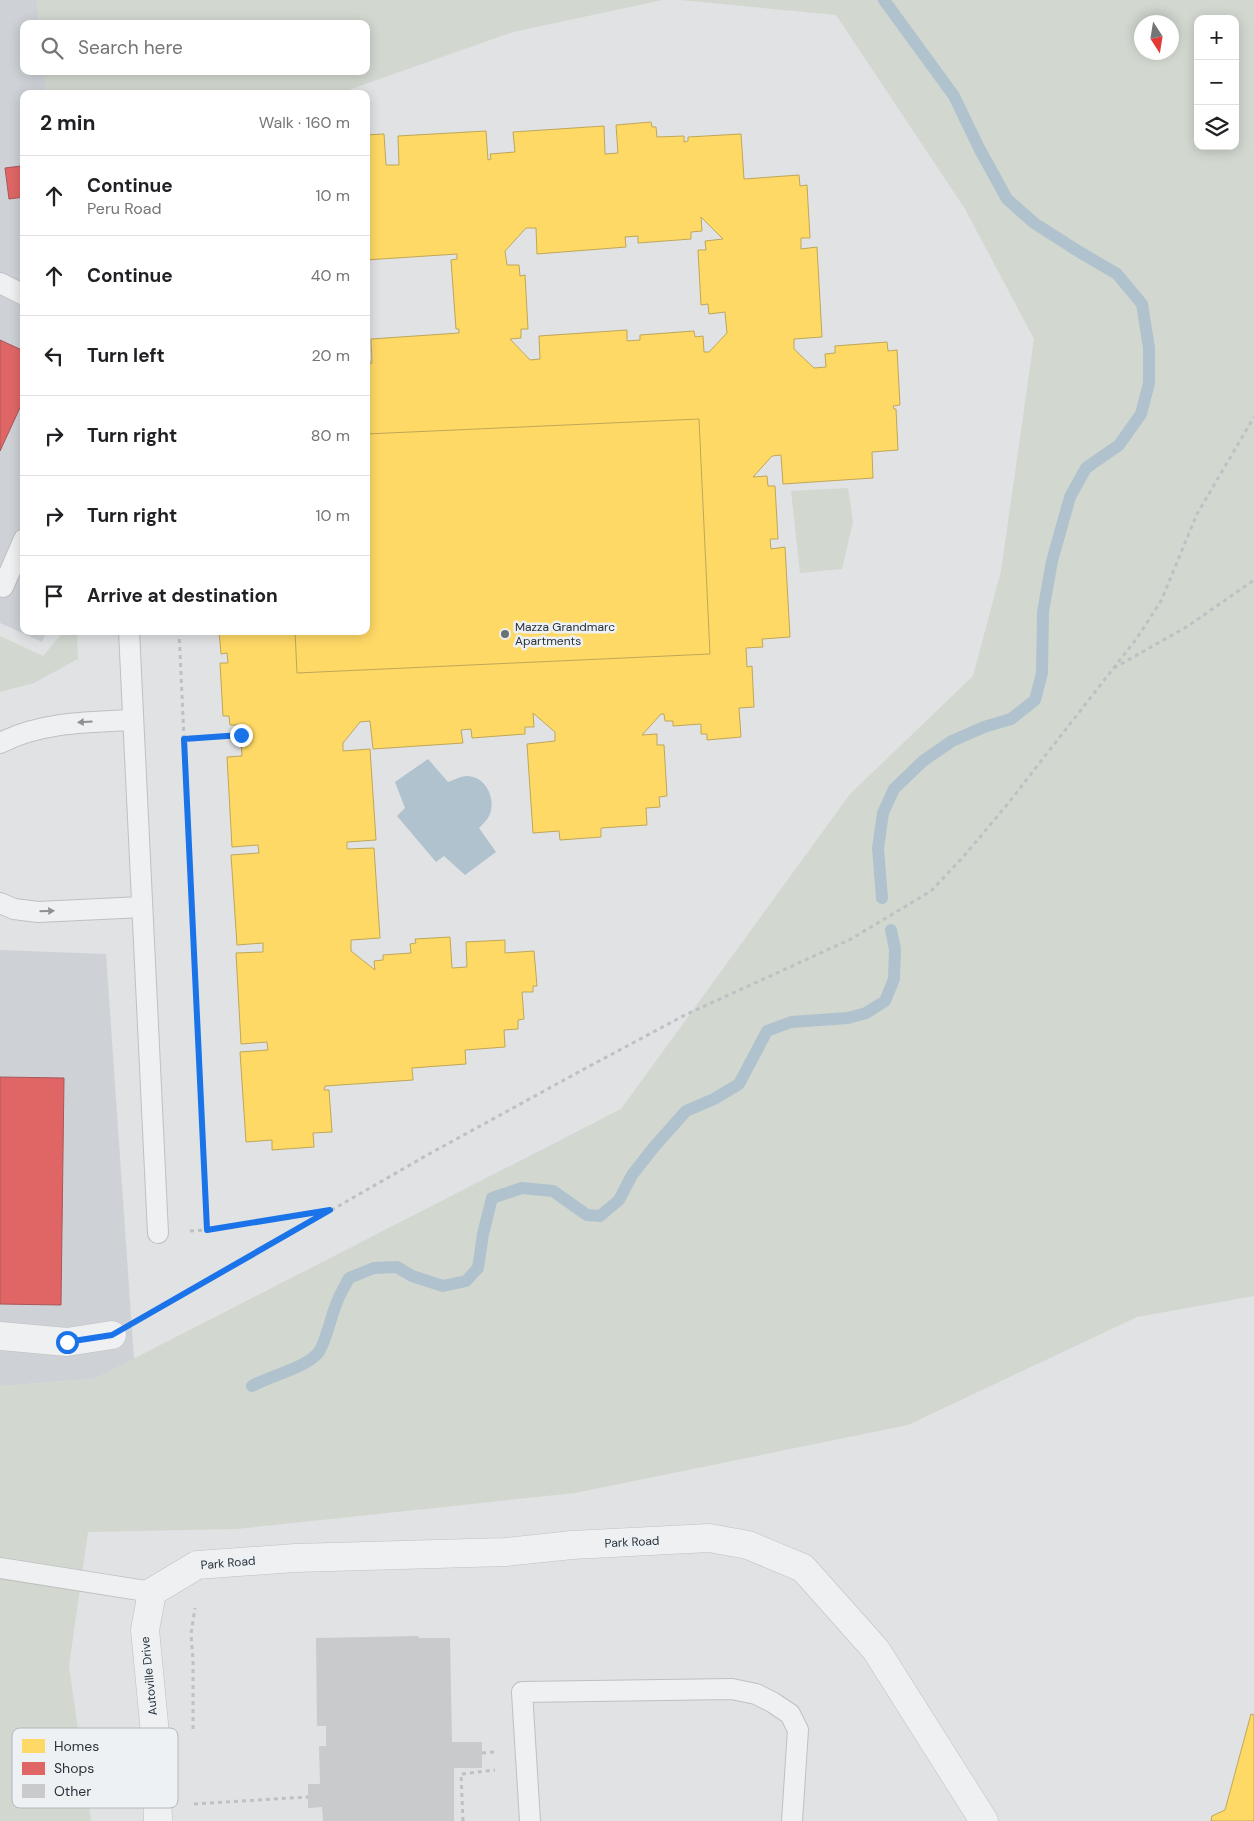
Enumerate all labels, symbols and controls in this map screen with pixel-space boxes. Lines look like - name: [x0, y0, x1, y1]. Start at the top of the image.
- north arrow: [1134, 15, 1179, 60]
- map controls: [1194, 15, 1239, 150]
- button: +: [1194, 15, 1239, 60]
- search box: [20, 20, 370, 75]
- icon: search: [38, 34, 66, 62]
- text: Search here: [78, 35, 183, 60]
- button: −: [1194, 60, 1239, 105]
- button: layers: [1194, 105, 1239, 150]
- text: 2 min: [40, 109, 96, 137]
- text: Walk · 160 m: [259, 112, 350, 133]
- text: Continue: [87, 173, 173, 198]
- icon: ahead: [40, 182, 68, 210]
- text: 10 m: [316, 185, 350, 206]
- text: Peru Road: [87, 198, 162, 219]
- icon: ahead: [40, 262, 68, 290]
- text: Continue: [87, 263, 173, 288]
- text: 40 m: [311, 265, 350, 286]
- icon: left: [40, 342, 68, 370]
- text: Turn left: [87, 343, 165, 368]
- text: 20 m: [311, 345, 350, 366]
- icon: right: [40, 422, 68, 450]
- text: Turn right: [87, 423, 177, 448]
- text: 80 m: [311, 425, 350, 446]
- icon: right: [40, 502, 68, 530]
- text: Turn right: [87, 503, 177, 528]
- text: 10 m: [316, 505, 350, 526]
- icon: arrive: [40, 582, 68, 610]
- text: Arrive at destination: [87, 583, 278, 608]
- place label: Mazza Grandmarc Apartments: [515, 619, 615, 649]
- marker: Mazza Grandmarc Apartments: [499, 628, 511, 640]
- one-way arrow: [76, 718, 92, 726]
- route end: [230, 724, 253, 747]
- one-way arrow: [40, 907, 56, 915]
- route start: [56, 1331, 79, 1354]
- street label: Park Road: [604, 1533, 660, 1551]
- street label: Park Road: [200, 1553, 256, 1573]
- street label: Autoville Drive: [137, 1636, 161, 1716]
- legend: [12, 1728, 178, 1808]
- text: Homes: [54, 1737, 99, 1755]
- text: Shops: [54, 1759, 94, 1777]
- text: Other: [54, 1782, 92, 1800]

